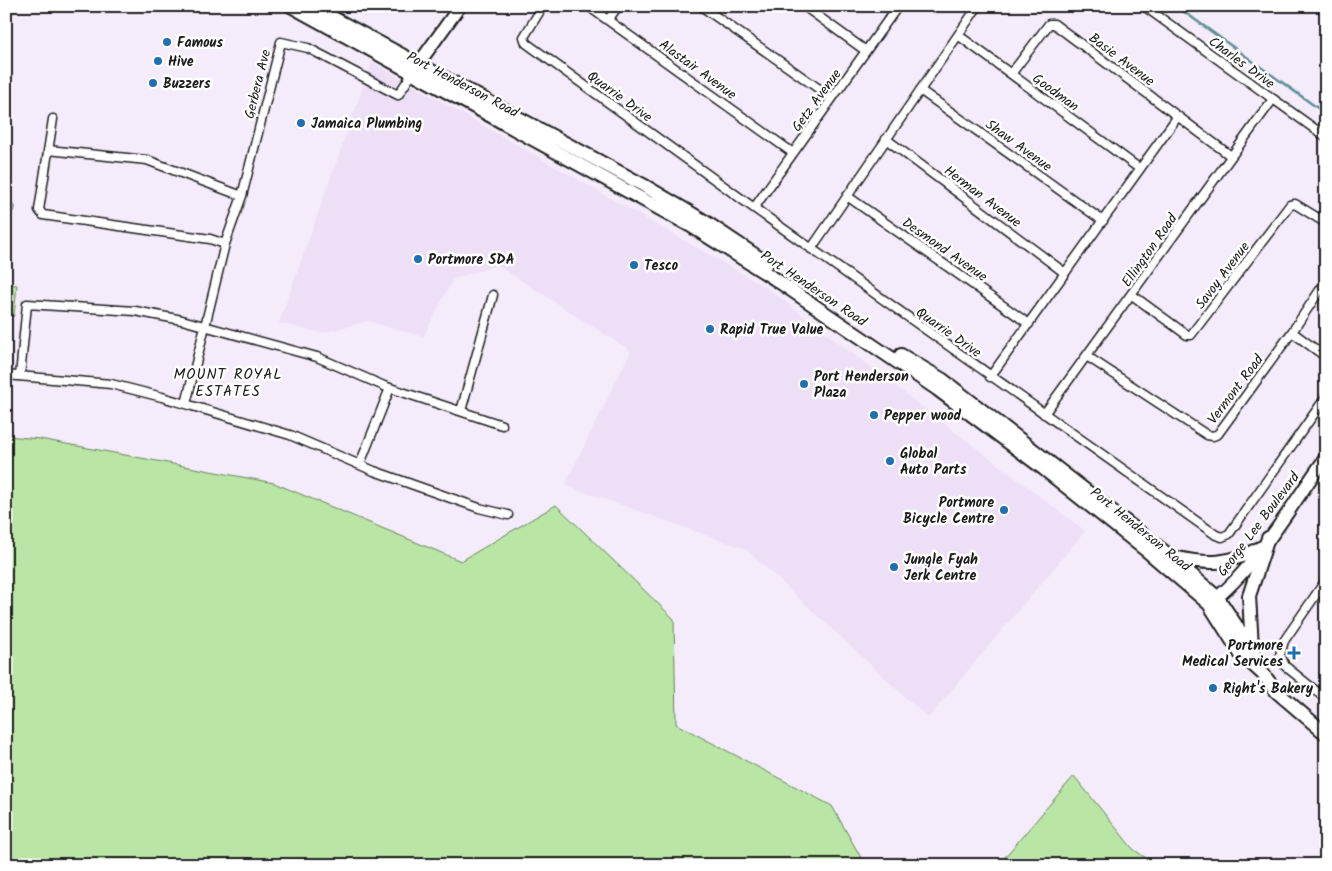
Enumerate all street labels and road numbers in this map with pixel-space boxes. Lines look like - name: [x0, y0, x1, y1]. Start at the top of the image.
- street label: Basie Avenue: [1084, 28, 1160, 92]
- street label: Charles Drive: [1204, 31, 1280, 95]
- street label: Alastair Avenue: [654, 34, 741, 106]
- street label: Port Henderson Road: [403, 46, 523, 124]
- street label: Gerbera Ave: [239, 47, 277, 121]
- street label: Getz Avenue: [786, 64, 848, 137]
- street label: Quarrie Drive: [582, 66, 657, 128]
- street label: Goodman: [1027, 68, 1083, 117]
- street label: Shaw Avenue: [980, 114, 1057, 178]
- street label: Herman Avenue: [939, 160, 1026, 234]
- street label: Ellington Road: [1116, 208, 1184, 292]
- street label: Desmond Avenue: [897, 212, 992, 288]
- street label: Savoy Avenue: [1190, 237, 1256, 314]
- street label: Port Henderson Road: [756, 245, 872, 333]
- street label: Quarrie Drive: [911, 302, 986, 364]
- street label: Vermont Road: [1202, 349, 1270, 429]
- street label: George Lee Boulevard: [1212, 467, 1306, 582]
- street label: Port Henderson Road: [1085, 482, 1196, 578]

